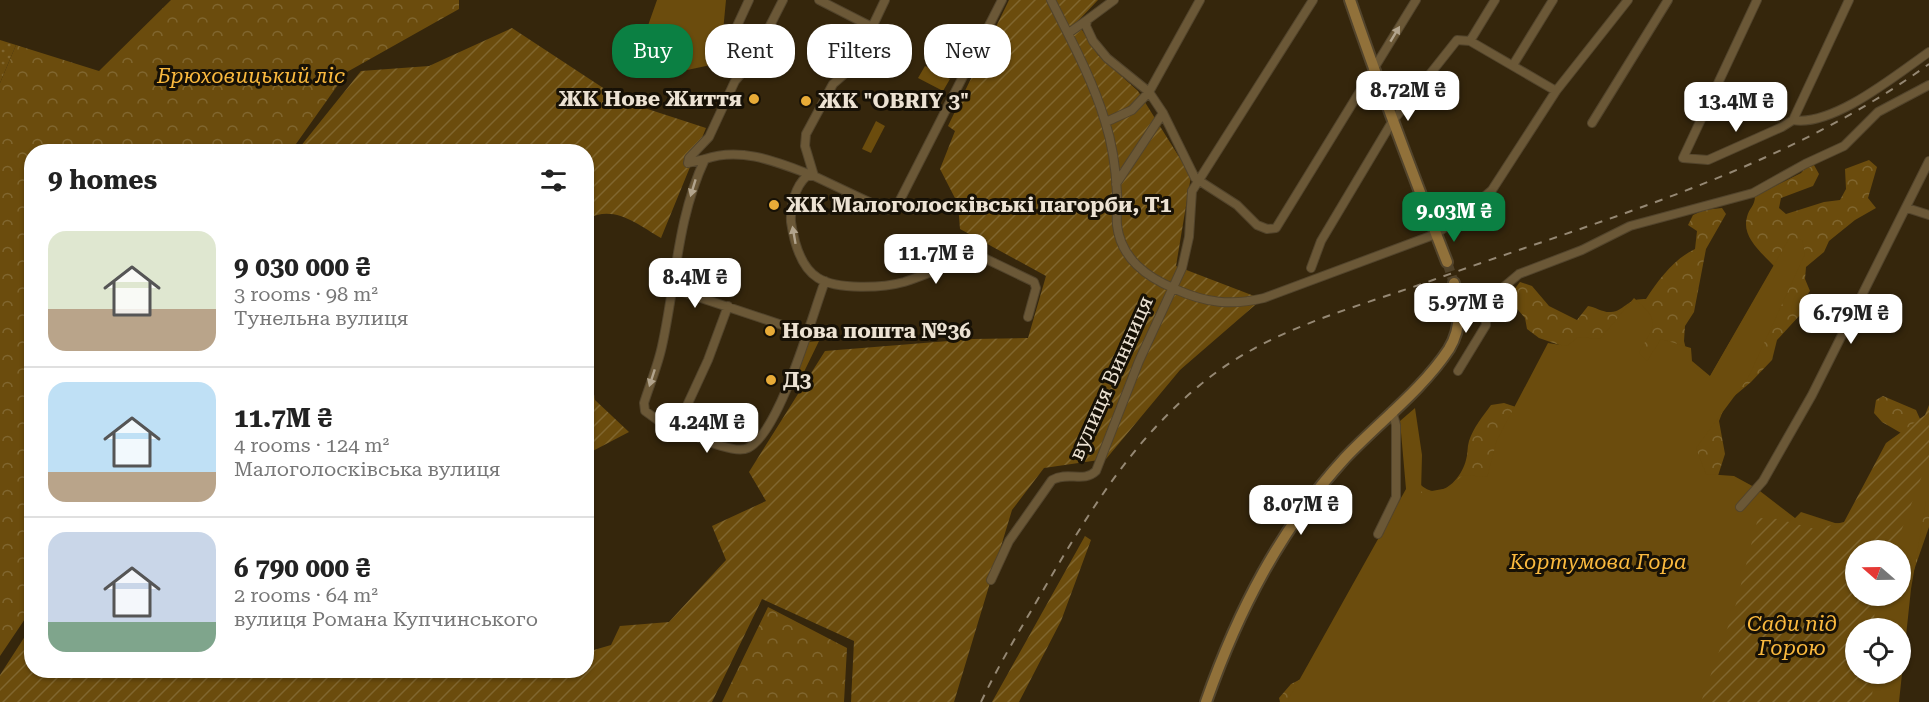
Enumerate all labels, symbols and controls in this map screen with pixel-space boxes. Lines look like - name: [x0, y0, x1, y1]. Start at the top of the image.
- chip: Buy: [612, 24, 693, 78]
- chip: Rent: [705, 24, 795, 78]
- chip: Filters: [807, 24, 912, 78]
- chip: New: [924, 24, 1011, 78]
- one-way arrow: [1390, 26, 1401, 42]
- park label: Брюховицький ліс: [156, 64, 345, 88]
- pin: 8.72M ₴: [1353, 71, 1463, 122]
- text: 8.72M ₴: [1370, 78, 1446, 102]
- pin: 13.4M ₴: [1681, 82, 1791, 133]
- place label: ЖК Нове Життя: [558, 87, 742, 111]
- place label: ЖК "OBRIY 3": [818, 89, 969, 113]
- text: 13.4M ₴: [1698, 89, 1774, 113]
- marker: ЖК Нове Життя: [747, 92, 761, 106]
- marker: ЖК "OBRIY 3": [799, 94, 813, 108]
- icon: filters: [537, 164, 570, 197]
- text: 9 homes: [48, 165, 157, 195]
- one-way arrow: [688, 179, 697, 197]
- pin: 9.03M ₴: [1399, 192, 1509, 243]
- place label: ЖК Малоголосківські пагорби, Т1: [786, 193, 1172, 217]
- marker: ЖК Малоголосківські пагорби, Т1: [767, 198, 781, 212]
- text: 9.03M ₴: [1416, 199, 1492, 223]
- one-way arrow: [789, 225, 798, 244]
- pin: 11.7M ₴: [881, 234, 991, 285]
- text: 11.7M ₴: [898, 241, 974, 265]
- text: 9 030 000 ₴: [234, 252, 370, 282]
- icon: home: [96, 255, 168, 327]
- pin: 8.4M ₴: [646, 258, 744, 309]
- text: 8.4M ₴: [663, 265, 727, 289]
- text: 3 rooms · 98 m²: [234, 282, 378, 306]
- pin: 5.97M ₴: [1411, 283, 1521, 334]
- text: 5.97M ₴: [1428, 290, 1504, 314]
- street label: вулиця Винниця: [1064, 292, 1158, 464]
- pin: 6.79M ₴: [1796, 294, 1906, 345]
- text: 6.79M ₴: [1813, 301, 1889, 325]
- text: Тунельна вулиця: [234, 306, 408, 330]
- place label: Нова пошта №36: [782, 319, 971, 343]
- marker: Нова пошта №36: [763, 324, 777, 338]
- place label: Д3: [783, 368, 812, 392]
- one-way arrow: [646, 369, 656, 387]
- marker: Д3: [764, 373, 778, 387]
- text: 11.7M ₴: [234, 403, 332, 433]
- pin: 4.24M ₴: [652, 403, 762, 454]
- icon: home: [96, 406, 168, 478]
- text: 4.24M ₴: [669, 410, 745, 434]
- text: 4 rooms · 124 m²: [234, 433, 389, 457]
- text: Малоголосківська вулиця: [234, 457, 501, 481]
- pin: 8.07M ₴: [1246, 485, 1356, 536]
- text: 8.07M ₴: [1263, 492, 1339, 516]
- north arrow: [1845, 540, 1911, 606]
- map controls: [1845, 540, 1911, 684]
- park label: Кортумова Гора: [1508, 550, 1687, 574]
- text: 6 790 000 ₴: [234, 553, 370, 583]
- icon: home: [96, 556, 168, 628]
- text: 2 rooms · 64 m²: [234, 583, 378, 607]
- text: вулиця Романа Купчинського: [234, 607, 538, 631]
- park label: Сади під Горою: [1747, 612, 1837, 660]
- button: locate: [1845, 618, 1911, 684]

